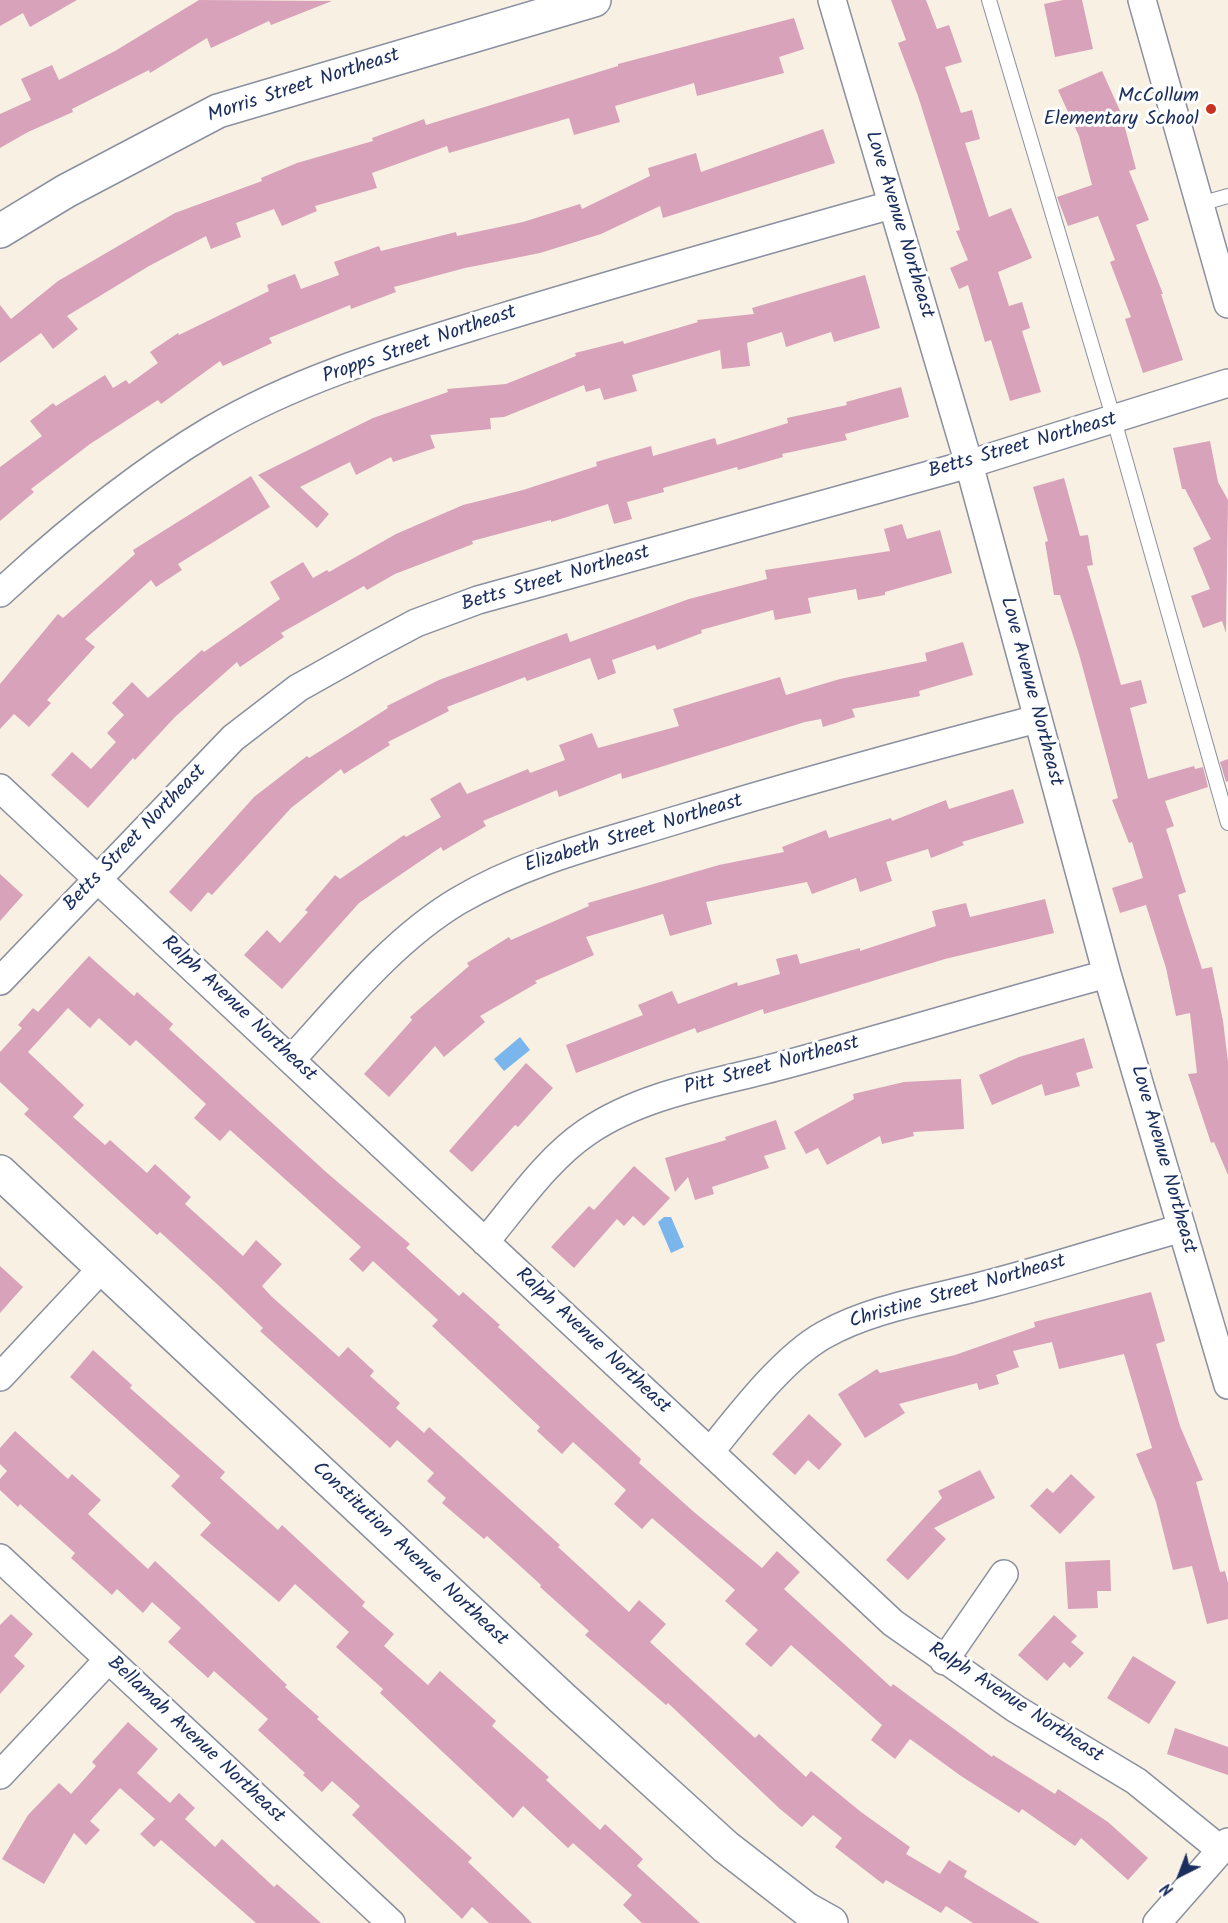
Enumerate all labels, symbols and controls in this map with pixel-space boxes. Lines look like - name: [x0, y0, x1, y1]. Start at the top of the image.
- street label: Morris Street Northeast: [205, 45, 403, 129]
- place label: McCollum Elementary School: [1043, 86, 1199, 133]
- marker: McCollum Elementary School: [1204, 102, 1218, 116]
- street label: Love Avenue Northeast: [858, 128, 938, 322]
- street label: Propps Street Northeast: [320, 302, 520, 390]
- street label: Betts Street Northeast: [926, 409, 1120, 485]
- street label: Betts Street Northeast: [459, 542, 653, 618]
- street label: Love Avenue Northeast: [993, 595, 1067, 789]
- street label: Betts Street Northeast: [60, 761, 212, 917]
- street label: Elizabeth Street Northeast: [522, 790, 746, 880]
- street label: Ralph Avenue Northeast: [155, 932, 321, 1088]
- street label: Pitt Street Northeast: [682, 1032, 862, 1102]
- street label: Love Avenue Northeast: [1124, 1063, 1200, 1257]
- street label: Christine Street Northeast: [847, 1251, 1069, 1335]
- street label: Ralph Avenue Northeast: [509, 1264, 675, 1420]
- street label: Constitution Avenue Northeast: [306, 1458, 512, 1652]
- street label: Ralph Avenue Northeast: [923, 1639, 1107, 1769]
- street label: Bellamah Avenue Northeast: [101, 1652, 289, 1830]
- north arrow: [1150, 1845, 1210, 1905]
- text: N: [1156, 1876, 1180, 1901]

